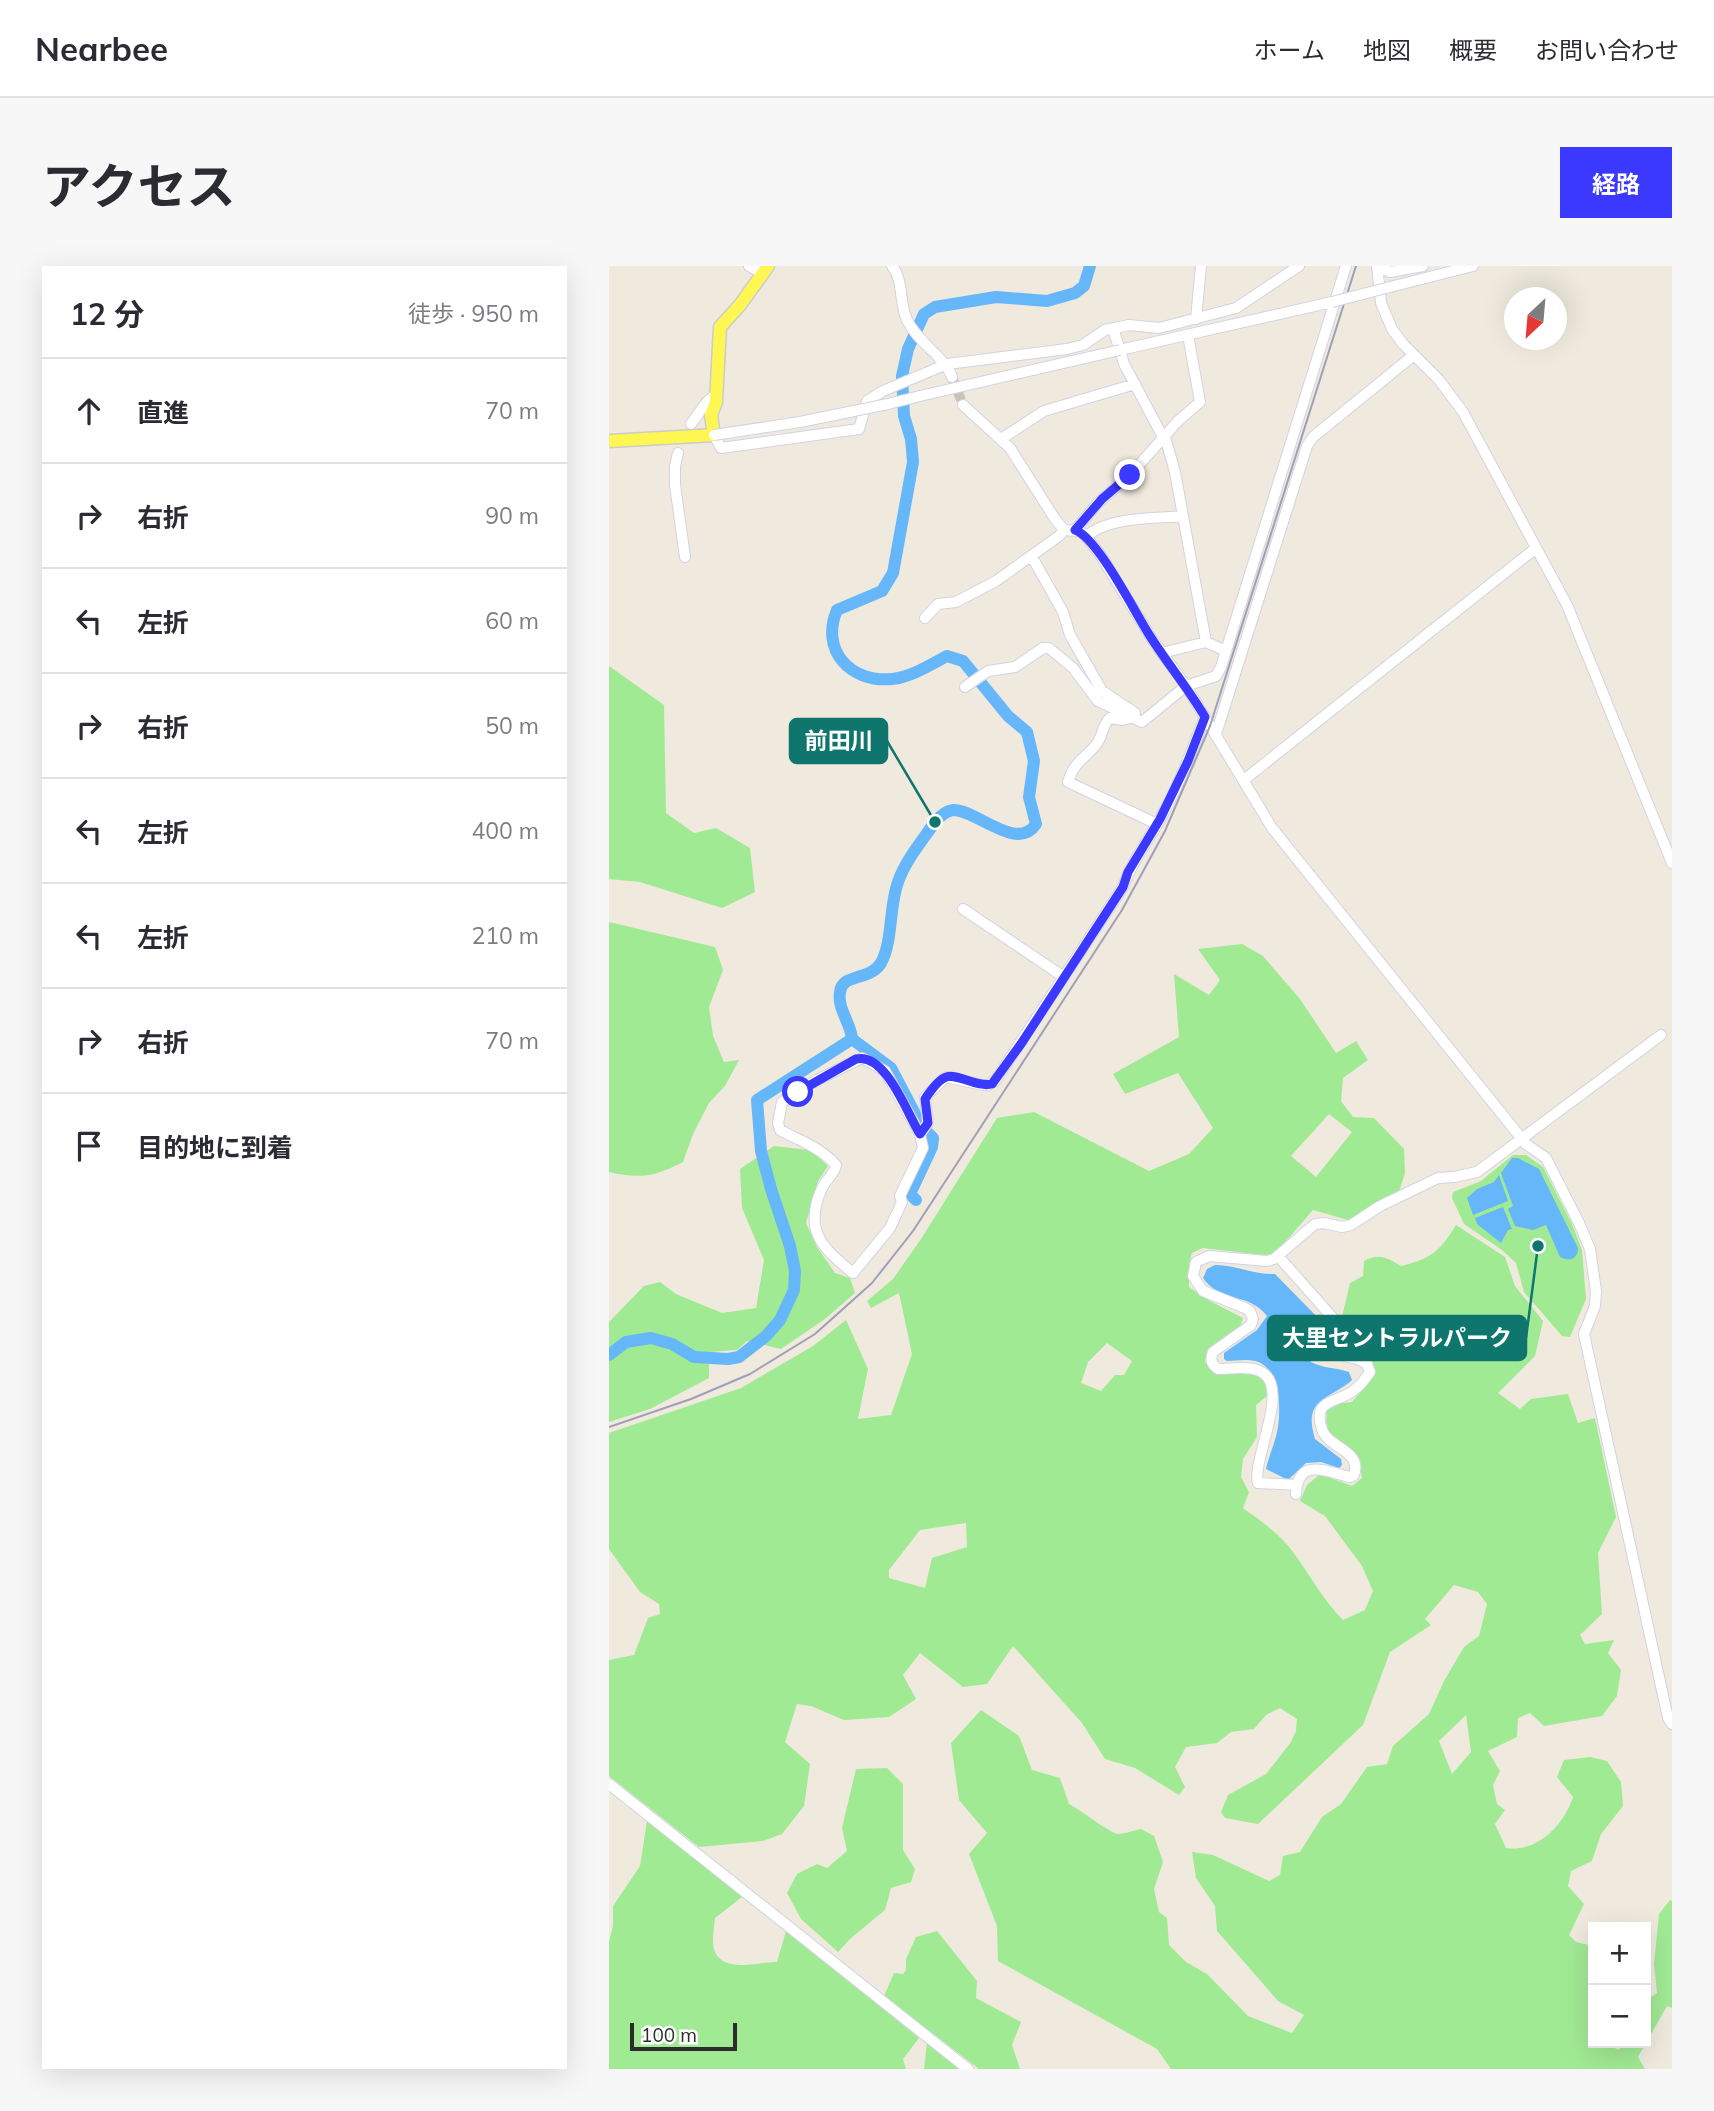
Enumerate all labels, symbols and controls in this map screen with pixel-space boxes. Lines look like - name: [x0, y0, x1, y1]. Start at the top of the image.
- text: Nearbee: [35, 28, 168, 69]
- text: ホーム: [1254, 35, 1325, 65]
- text: 地図: [1363, 35, 1411, 65]
- text: 概要: [1449, 35, 1497, 65]
- text: お問い合わせ: [1535, 35, 1679, 65]
- button: 経路: [1560, 147, 1672, 218]
- text: アクセス: [42, 155, 236, 216]
- north arrow: [1504, 287, 1567, 350]
- text: 12 分: [70, 295, 144, 333]
- text: 徒歩 · 950 m: [408, 299, 539, 328]
- icon: ahead: [70, 392, 108, 430]
- text: 直進: [137, 396, 189, 429]
- text: 70 m: [485, 396, 539, 425]
- route end: [1114, 459, 1145, 490]
- icon: right: [70, 497, 108, 535]
- text: 右折: [137, 501, 189, 534]
- text: 90 m: [485, 501, 539, 530]
- icon: left: [70, 602, 108, 640]
- text: 左折: [137, 606, 189, 639]
- text: 60 m: [485, 606, 539, 635]
- icon: right: [70, 707, 108, 745]
- text: 右折: [137, 711, 189, 744]
- text: 50 m: [485, 711, 539, 740]
- callout: 前田川: [790, 719, 887, 763]
- text: 前田川: [805, 726, 874, 755]
- icon: left: [70, 812, 108, 850]
- text: 左折: [137, 816, 189, 849]
- text: 400 m: [471, 816, 539, 845]
- icon: left: [70, 917, 108, 955]
- text: 左折: [137, 921, 189, 954]
- text: 210 m: [471, 921, 539, 950]
- icon: right: [70, 1022, 108, 1060]
- text: 右折: [137, 1026, 189, 1059]
- text: 70 m: [485, 1026, 539, 1055]
- route start: [782, 1076, 813, 1107]
- icon: arrive: [70, 1127, 108, 1165]
- text: 目的地に到着: [137, 1131, 293, 1164]
- callout: 大里セントラルパーク: [1268, 1316, 1526, 1360]
- text: 大里セントラルパーク: [1282, 1323, 1512, 1352]
- map controls: [1588, 1922, 1651, 2048]
- button: +: [1588, 1922, 1651, 1985]
- button: −: [1588, 1985, 1651, 2048]
- scale bar: [630, 2020, 737, 2052]
- text: 100 m: [641, 2023, 697, 2047]

